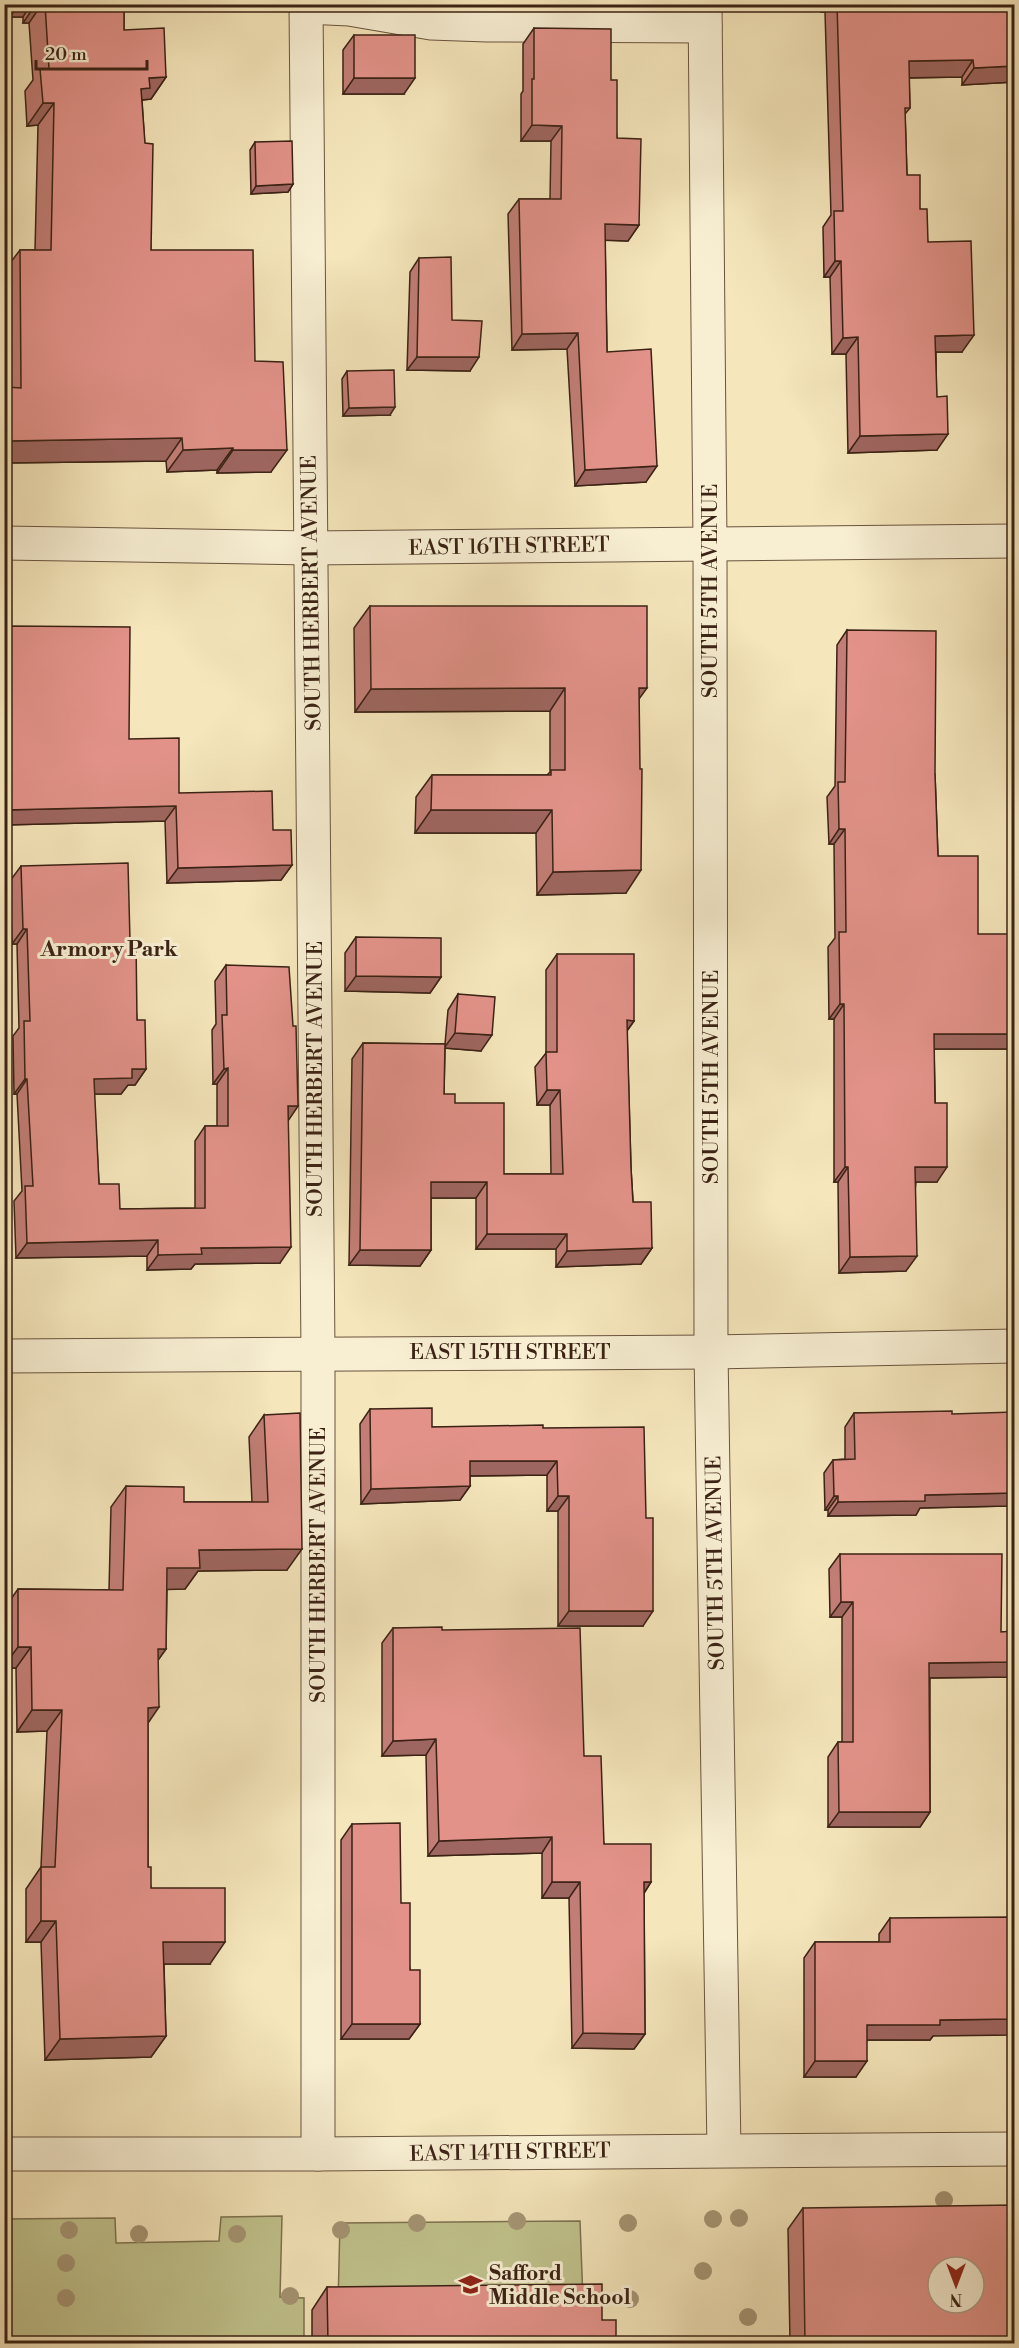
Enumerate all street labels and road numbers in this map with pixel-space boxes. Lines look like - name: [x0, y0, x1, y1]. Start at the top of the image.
- street label: SOUTH HERBERT AVENUE: [297, 455, 327, 731]
- street label: SOUTH 5TH AVENUE: [698, 484, 724, 698]
- street label: EAST 16TH STREET: [408, 532, 610, 562]
- street label: SOUTH HERBERT AVENUE: [303, 941, 329, 1217]
- street label: SOUTH 5TH AVENUE: [699, 970, 725, 1184]
- street label: EAST 15TH STREET: [409, 1340, 611, 1366]
- street label: SOUTH HERBERT AVENUE: [306, 1427, 332, 1703]
- street label: SOUTH 5TH AVENUE: [701, 1455, 731, 1670]
- street label: EAST 14TH STREET: [409, 2138, 611, 2168]

